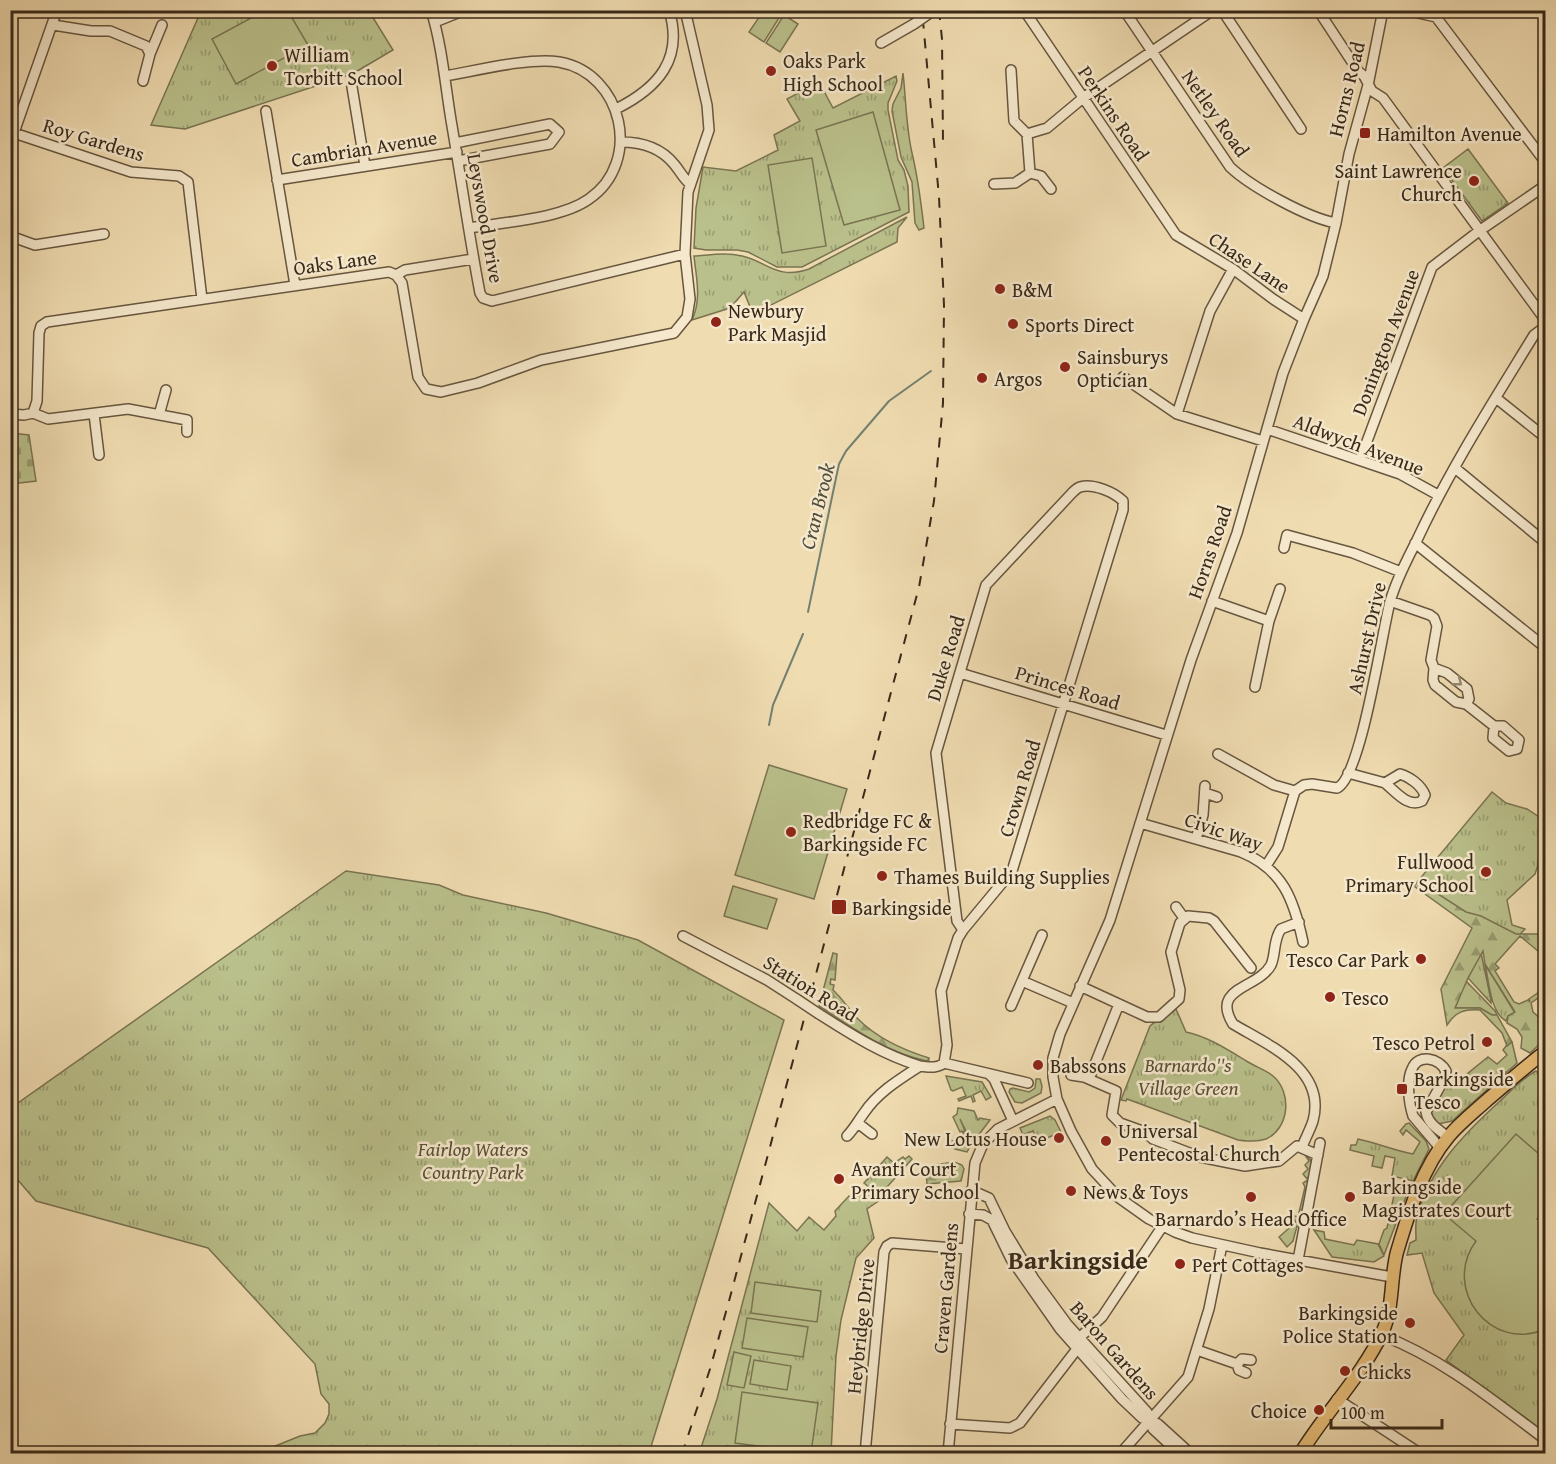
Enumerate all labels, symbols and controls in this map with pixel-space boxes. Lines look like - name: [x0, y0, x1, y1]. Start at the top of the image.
- street label: Horns Road: [1320, 38, 1372, 140]
- place label: William Torbitt School: [284, 40, 403, 92]
- place label: Oaks Park High School: [783, 46, 883, 98]
- marker: William Torbitt School: [265, 59, 279, 73]
- street label: Perkins Road: [1071, 59, 1157, 167]
- street label: Netley Road: [1175, 63, 1257, 163]
- marker: Oaks Park High School: [764, 64, 778, 78]
- street label: Roy Gardens: [40, 110, 148, 168]
- place label: Hamilton Avenue: [1377, 119, 1522, 148]
- street label: Cambrian Avenue: [289, 122, 439, 174]
- marker: Hamilton Avenue: [1358, 126, 1372, 140]
- street label: Leyswood Drive: [460, 151, 512, 285]
- place label: Saint Lawrence Church: [1335, 156, 1462, 208]
- marker: Saint Lawrence Church: [1467, 174, 1481, 188]
- street label: Chase Lane: [1203, 224, 1297, 300]
- street label: Oaks Lane: [291, 242, 379, 282]
- street label: Donington Avenue: [1344, 265, 1426, 419]
- place label: B&M: [1012, 275, 1053, 304]
- marker: B&M: [993, 282, 1007, 296]
- place label: Newbury Park Masjid: [728, 296, 827, 348]
- place label: Sports Direct: [1025, 310, 1134, 339]
- marker: Newbury Park Masjid: [709, 315, 723, 329]
- marker: Sports Direct: [1006, 317, 1020, 331]
- place label: Sainsburys Optician: [1077, 342, 1168, 394]
- marker: Sainsburys Optician: [1058, 360, 1072, 374]
- place label: Argos: [994, 364, 1043, 393]
- marker: Argos: [975, 371, 989, 385]
- street label: Aldwych Avenue: [1289, 406, 1429, 482]
- water label: Cran Brook: [791, 459, 843, 552]
- street label: Horns Road: [1179, 501, 1239, 603]
- street label: Ashurst Drive: [1339, 579, 1393, 697]
- street label: Duke Road: [918, 611, 972, 704]
- street label: Princes Road: [1012, 657, 1124, 717]
- one-way arrow: [1451, 674, 1462, 685]
- street label: Crown Road: [990, 735, 1048, 840]
- street label: Civic Way: [1181, 804, 1267, 858]
- place label: Redbridge FC & Barkingside FC: [803, 806, 932, 858]
- marker: Redbridge FC & Barkingside FC: [784, 825, 798, 839]
- place label: Fullwood Primary School: [1345, 847, 1474, 899]
- place label: Thames Building Supplies: [894, 862, 1110, 891]
- marker: Fullwood Primary School: [1479, 865, 1493, 879]
- marker: Thames Building Supplies: [875, 869, 889, 883]
- place label: Barkingside: [852, 893, 952, 922]
- marker: Barkingside: [830, 898, 848, 916]
- place label: Tesco Car Park: [1286, 945, 1410, 974]
- street label: Station Road: [758, 947, 864, 1029]
- marker: Tesco Car Park: [1414, 952, 1428, 966]
- place label: Tesco: [1342, 983, 1389, 1012]
- marker: Tesco: [1323, 990, 1337, 1004]
- place label: Tesco Petrol: [1373, 1028, 1475, 1057]
- marker: Tesco Petrol: [1480, 1035, 1494, 1049]
- park label: Barnardo''s Village Green: [1137, 1050, 1239, 1102]
- place label: Babssons: [1050, 1051, 1126, 1080]
- marker: Babssons: [1031, 1058, 1045, 1072]
- place label: Barkingside Tesco: [1414, 1064, 1514, 1116]
- marker: Barkingside Tesco: [1395, 1082, 1409, 1096]
- place label: Universal Pentecostal Church: [1118, 1116, 1280, 1168]
- place label: New Lotus House: [904, 1124, 1047, 1153]
- marker: New Lotus House: [1052, 1131, 1066, 1145]
- park label: Fairlop Waters Country Park: [417, 1134, 529, 1186]
- marker: Universal Pentecostal Church: [1099, 1134, 1113, 1148]
- place label: Avanti Court Primary School: [851, 1154, 980, 1206]
- marker: Avanti Court Primary School: [832, 1172, 846, 1186]
- place label: Barkingside Magistrates Court: [1362, 1172, 1512, 1224]
- place label: News & Toys: [1083, 1177, 1189, 1206]
- marker: News & Toys: [1064, 1184, 1078, 1198]
- marker: Barnardo’s Head Office: [1244, 1190, 1258, 1204]
- marker: Barkingside Magistrates Court: [1343, 1190, 1357, 1204]
- place label: Barnardo’s Head Office: [1155, 1204, 1347, 1233]
- street label: Craven Gardens: [925, 1221, 965, 1355]
- district label: Barkingside: [1008, 1240, 1148, 1279]
- place label: Pert Cottages: [1192, 1250, 1304, 1279]
- street label: Heybridge Drive: [838, 1257, 882, 1395]
- marker: Pert Cottages: [1173, 1257, 1187, 1271]
- street label: Baron Gardens: [1064, 1294, 1166, 1406]
- place label: Barkingside Police Station: [1283, 1298, 1398, 1350]
- marker: Barkingside Police Station: [1403, 1316, 1417, 1330]
- place label: Chicks: [1357, 1357, 1411, 1386]
- marker: Chicks: [1338, 1364, 1352, 1378]
- scale bar: [1331, 1392, 1442, 1430]
- place label: Choice: [1251, 1396, 1307, 1425]
- text: 100 m: [1340, 1399, 1385, 1426]
- marker: Choice: [1312, 1403, 1326, 1417]

